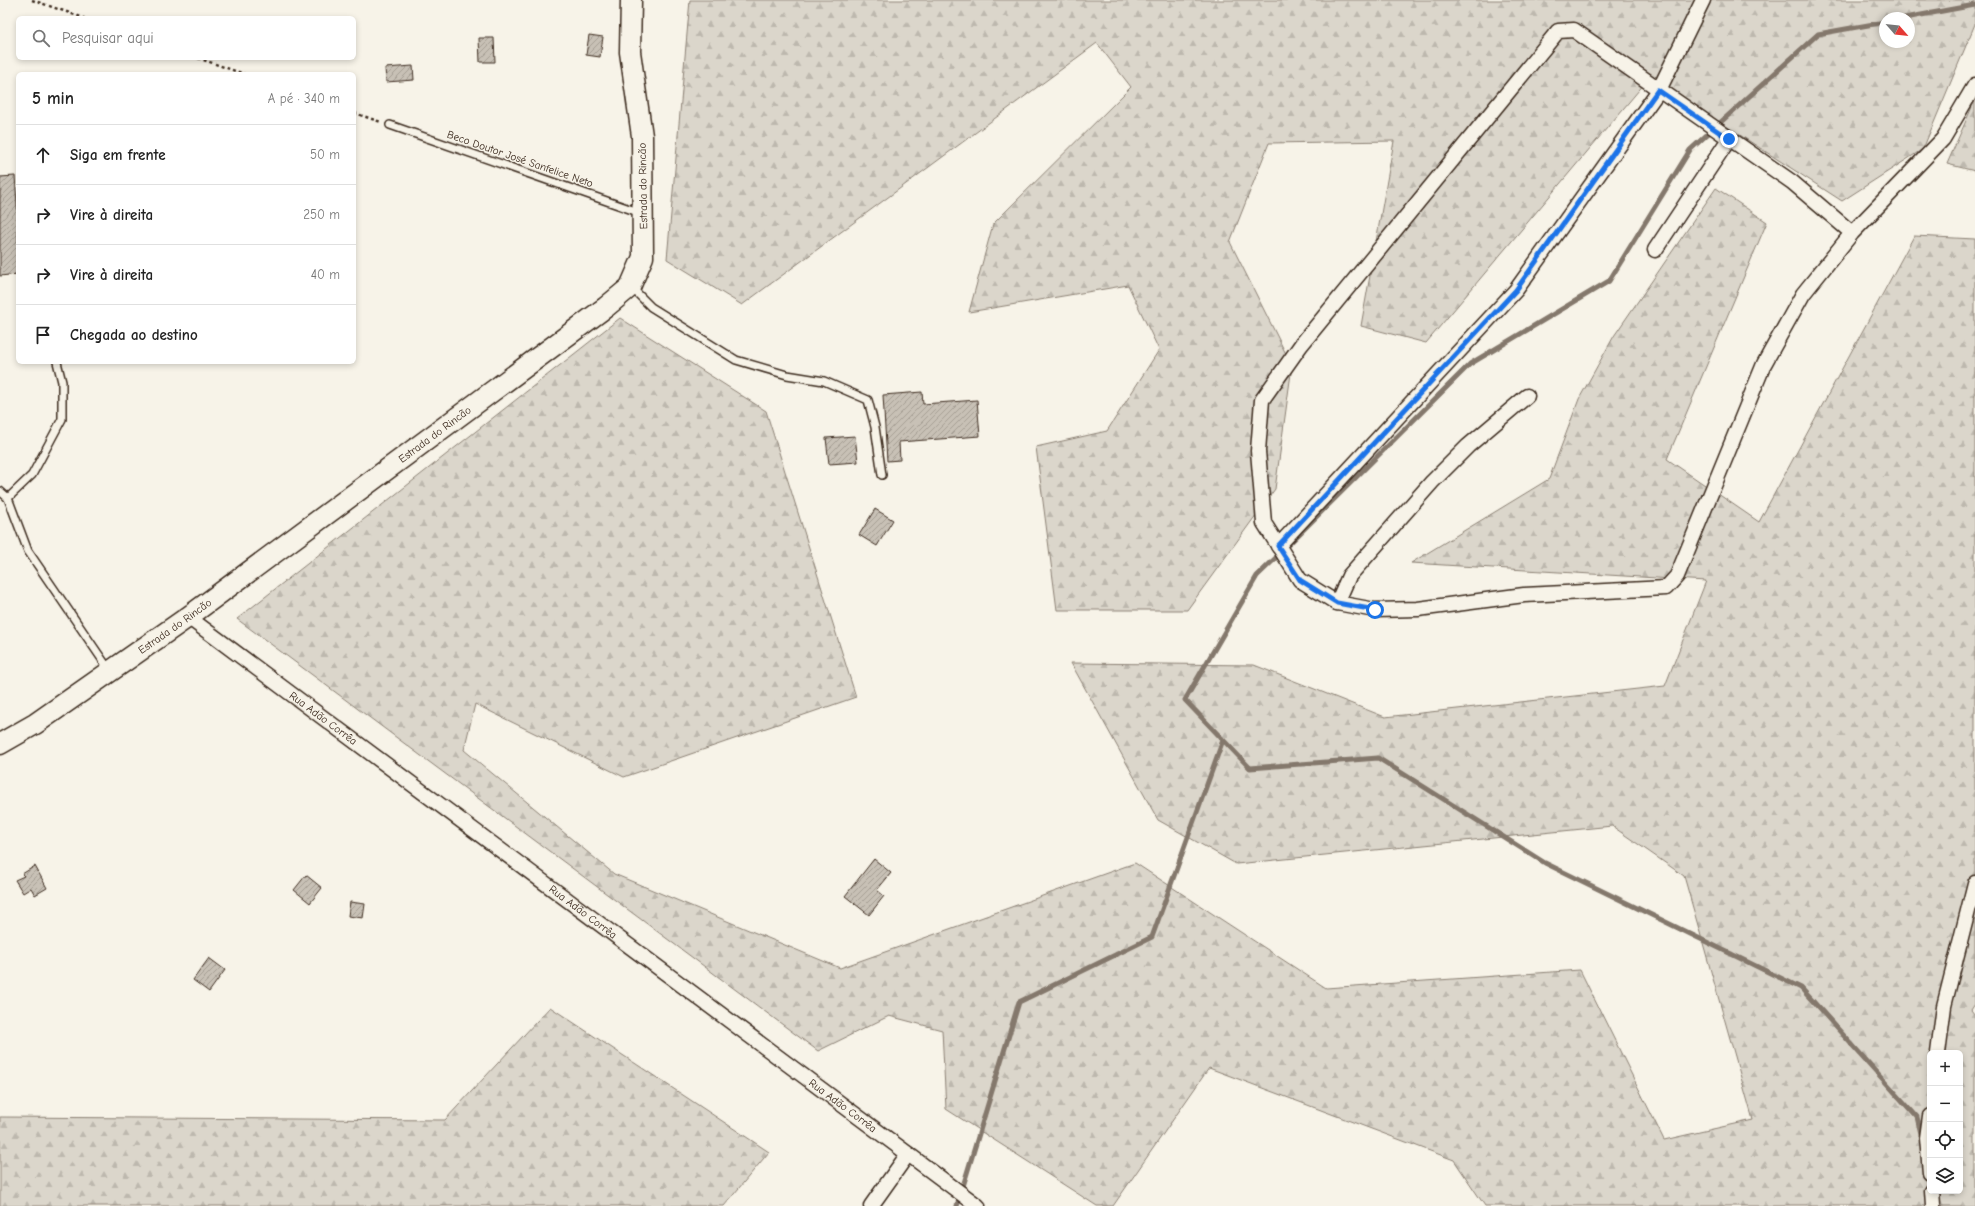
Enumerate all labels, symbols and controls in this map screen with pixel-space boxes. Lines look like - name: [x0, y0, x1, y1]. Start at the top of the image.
- north arrow: [1879, 12, 1915, 48]
- search box: [16, 16, 356, 60]
- icon: search: [30, 27, 52, 49]
- text: Pesquisar aqui: [62, 29, 154, 47]
- text: 5 min: [32, 89, 74, 108]
- text: A pé · 340 m: [268, 91, 340, 106]
- street label: Beco Doutor José Sanfelice Neto: [445, 128, 595, 190]
- route end: [1720, 130, 1738, 148]
- street label: Estrada do Rincão: [636, 142, 650, 229]
- icon: ahead: [32, 144, 54, 166]
- text: Siga em frente: [70, 146, 166, 164]
- text: 50 m: [310, 147, 340, 162]
- icon: right: [32, 204, 54, 226]
- text: Vire à direita: [70, 206, 153, 224]
- text: 250 m: [303, 207, 340, 222]
- icon: right: [32, 264, 54, 286]
- text: Vire à direita: [70, 266, 153, 284]
- text: 40 m: [311, 267, 340, 282]
- icon: arrive: [32, 324, 54, 346]
- text: Chegada ao destino: [70, 326, 198, 344]
- street label: Estrada do Rincão: [396, 403, 473, 465]
- street label: Estrada do Rincão: [136, 595, 214, 656]
- route start: [1366, 601, 1384, 619]
- street label: Rua Adão Corrêa: [287, 689, 360, 748]
- street label: Rua Adão Corrêa: [547, 882, 620, 941]
- map controls: [1927, 1050, 1963, 1194]
- button: +: [1927, 1050, 1963, 1086]
- street label: Rua Adão Corrêa: [807, 1076, 879, 1135]
- button: −: [1927, 1086, 1963, 1122]
- button: locate: [1927, 1122, 1963, 1158]
- button: layers: [1927, 1158, 1963, 1194]

